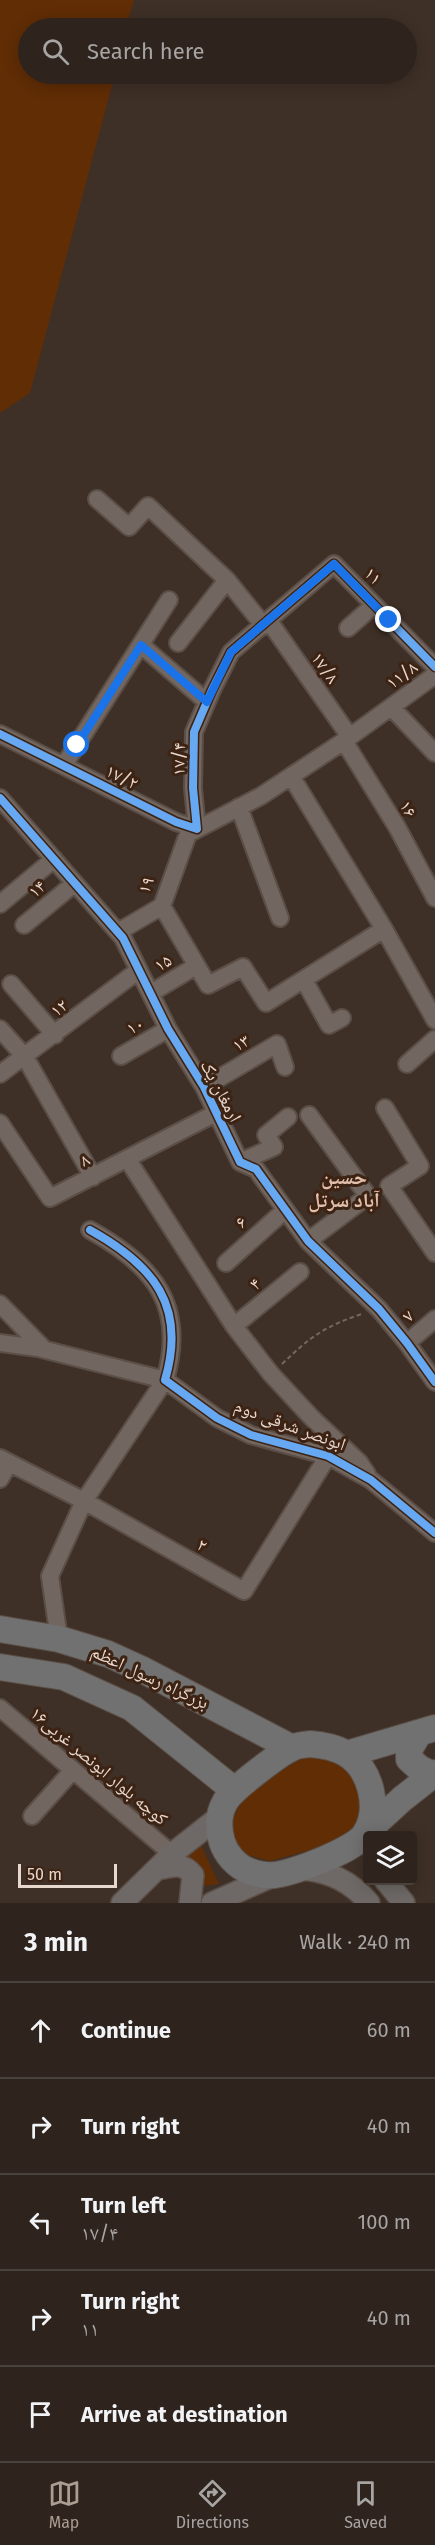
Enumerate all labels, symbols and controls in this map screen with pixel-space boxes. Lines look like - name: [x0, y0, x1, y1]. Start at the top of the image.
- search box: [18, 18, 417, 84]
- icon: search: [39, 35, 72, 68]
- text: Search here: [87, 38, 205, 65]
- street label: ۱۱: [360, 563, 386, 589]
- route end: [375, 606, 401, 632]
- street label: ۱۷/۸: [306, 648, 344, 688]
- street label: ۱۱/۸: [382, 656, 422, 694]
- route start: [63, 731, 89, 757]
- street label: ۱۷/۴: [168, 742, 190, 776]
- street label: ۱۷/۲: [102, 760, 142, 794]
- street label: ۱۶: [394, 796, 422, 822]
- street label: ۱۹: [133, 873, 159, 897]
- street label: ۱۴: [24, 875, 50, 903]
- street label: ۱۵: [150, 949, 176, 977]
- street label: ۱۲: [46, 994, 72, 1022]
- street label: ۱۰: [123, 1012, 147, 1040]
- street label: ۱۳: [228, 1029, 254, 1057]
- street label: ارمغان یک: [196, 1056, 246, 1126]
- street label: ۸: [76, 1148, 94, 1172]
- district label: حسین آباد سرتل: [308, 1165, 380, 1213]
- street label: ۶: [231, 1211, 251, 1233]
- street label: ۴: [245, 1273, 265, 1295]
- street label: ۷: [398, 1305, 418, 1327]
- street label: ابونصر شرقی دوم: [231, 1395, 349, 1456]
- street label: ۲: [193, 1533, 211, 1557]
- street label: بزرگراه رسول اعظم: [87, 1640, 212, 1715]
- street label: کوچه بلوار ابونصر غربی۱۶: [26, 1702, 173, 1830]
- map controls: [363, 1831, 417, 1885]
- button: layers: [363, 1831, 417, 1885]
- scale bar: [18, 1861, 117, 1888]
- text: 50 m: [27, 1865, 62, 1884]
- text: 3 min: [24, 1927, 88, 1958]
- text: Walk · 240 m: [299, 1930, 411, 1954]
- icon: ahead: [24, 2014, 57, 2047]
- text: Continue: [81, 2017, 171, 2044]
- text: 60 m: [367, 2018, 411, 2042]
- icon: right: [24, 2110, 57, 2143]
- text: Turn right: [81, 2113, 180, 2140]
- text: 40 m: [367, 2114, 411, 2138]
- text: Turn left: [81, 2192, 166, 2219]
- icon: left: [24, 2206, 57, 2239]
- text: 100 m: [358, 2210, 411, 2234]
- text: ۱۷/۴: [81, 2221, 118, 2245]
- text: Turn right: [81, 2288, 180, 2315]
- icon: right: [24, 2302, 57, 2335]
- text: 40 m: [367, 2306, 411, 2330]
- text: ۱۱: [81, 2317, 99, 2341]
- icon: arrive: [24, 2398, 57, 2431]
- text: Arrive at destination: [81, 2401, 288, 2428]
- tab: Map: [48, 2477, 81, 2532]
- tab: Directions: [176, 2477, 249, 2532]
- tab: Saved: [344, 2477, 387, 2532]

